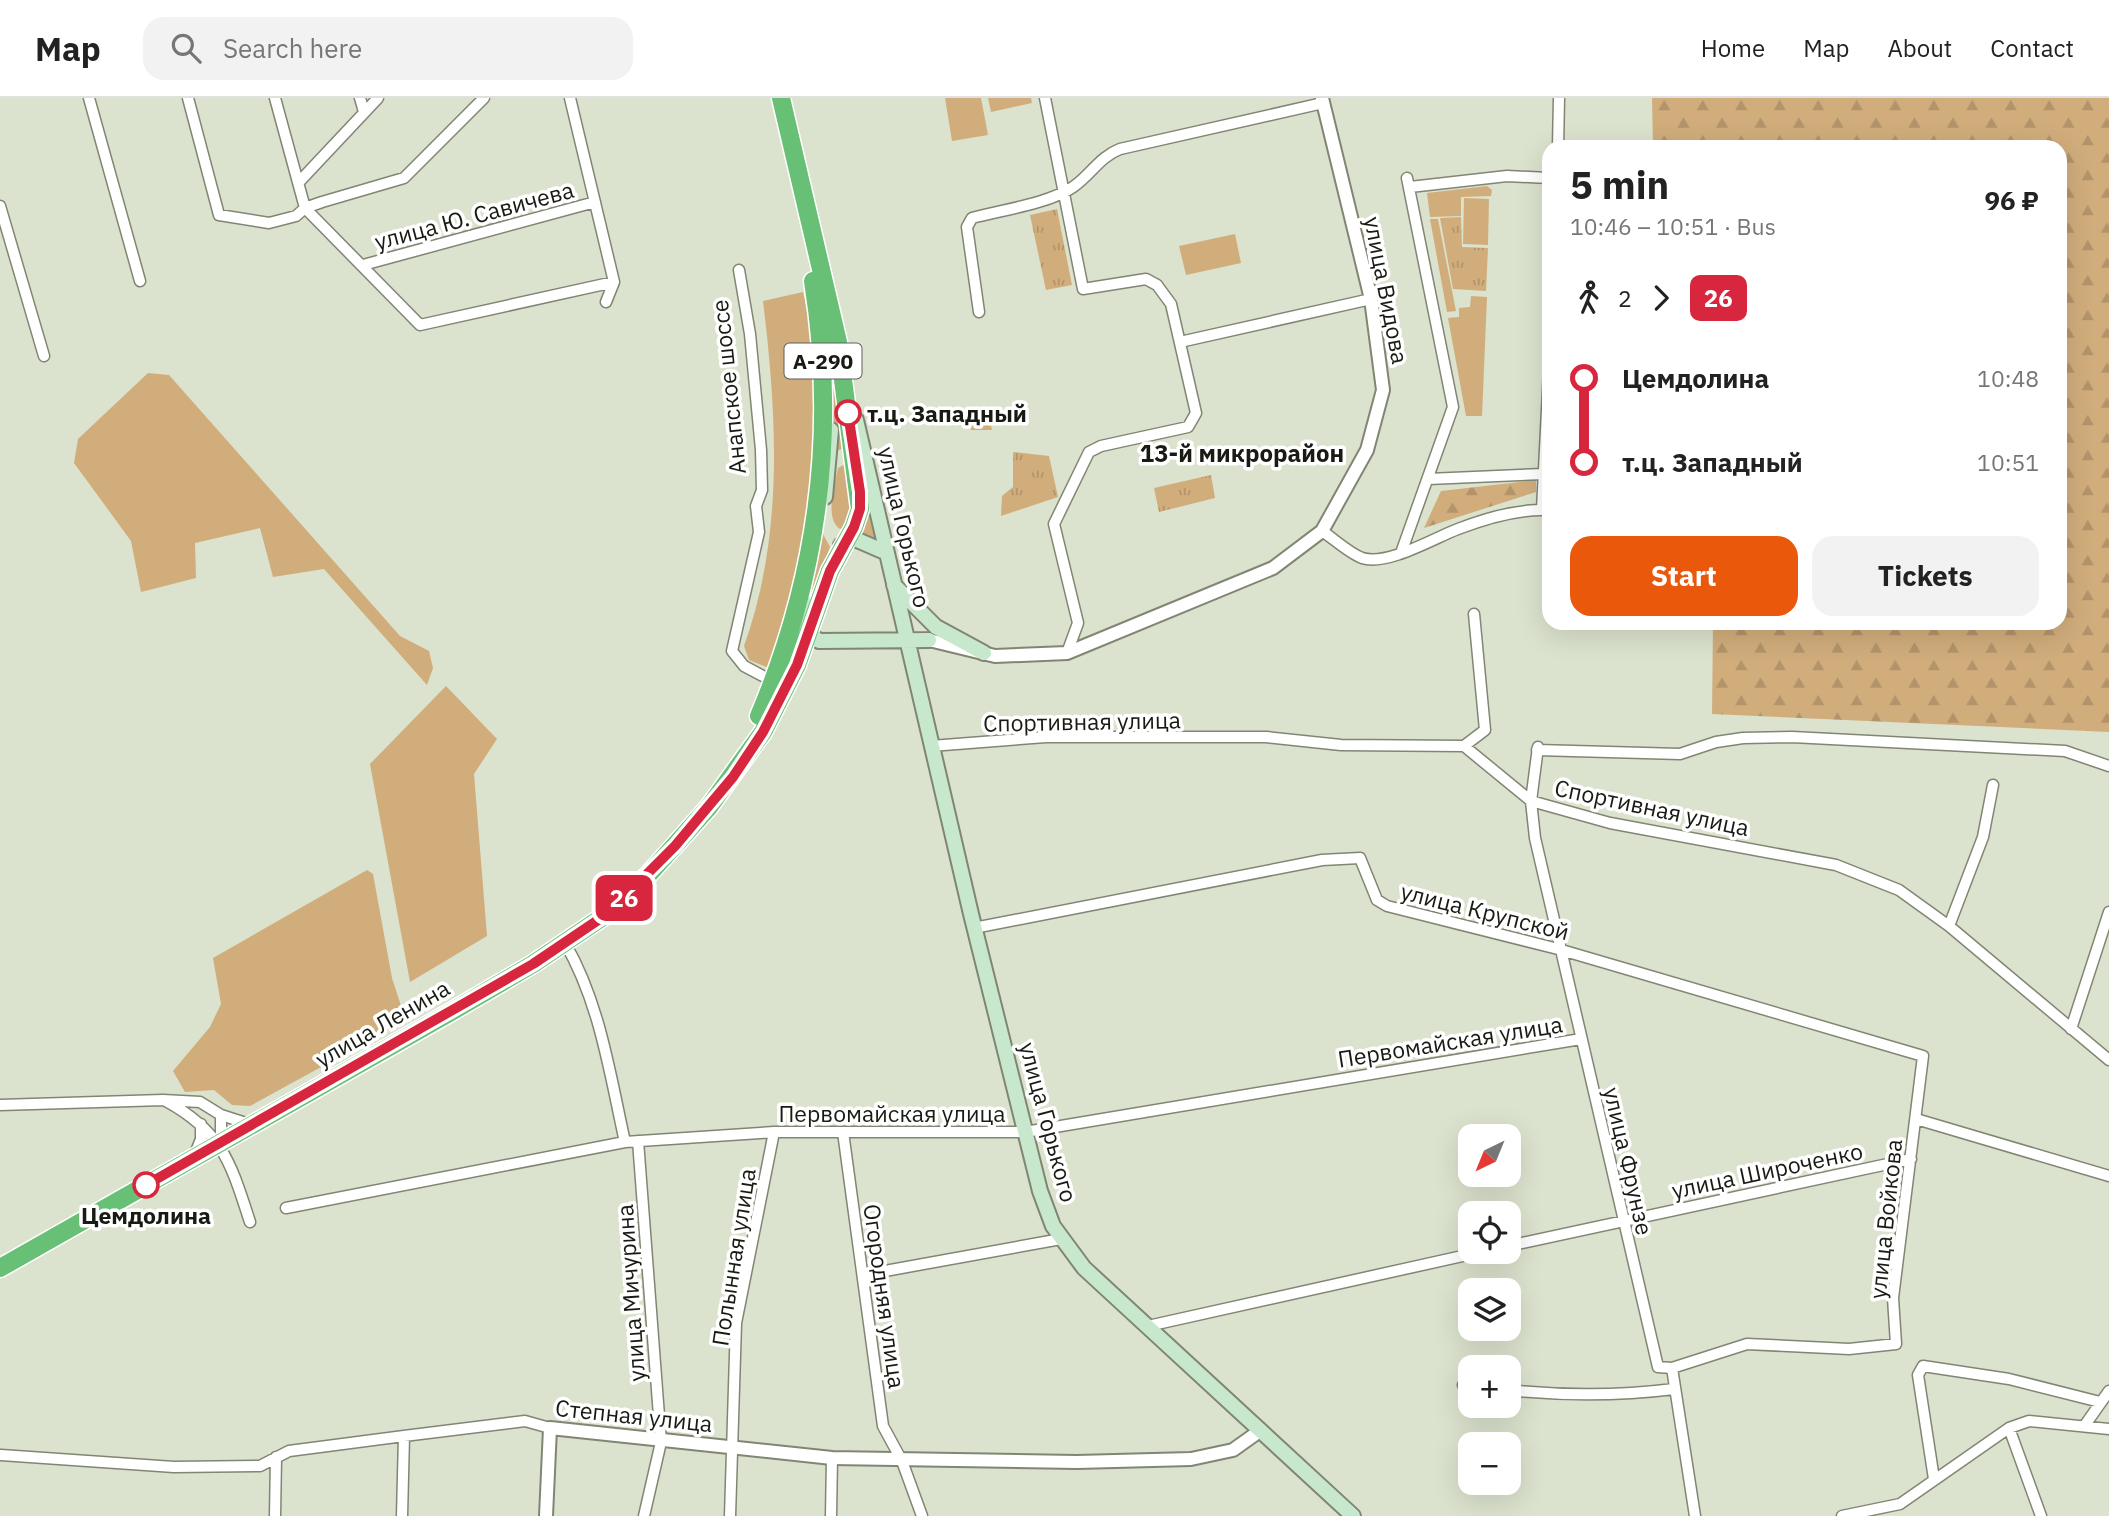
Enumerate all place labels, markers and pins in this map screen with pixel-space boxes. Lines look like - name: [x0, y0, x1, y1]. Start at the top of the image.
- place label: т.ц. Западный: [867, 398, 1027, 428]
- marker: т.ц. Западный: [835, 400, 861, 426]
- marker: Цемдолина: [133, 1172, 159, 1198]
- place label: Цемдолина: [81, 1200, 211, 1230]

